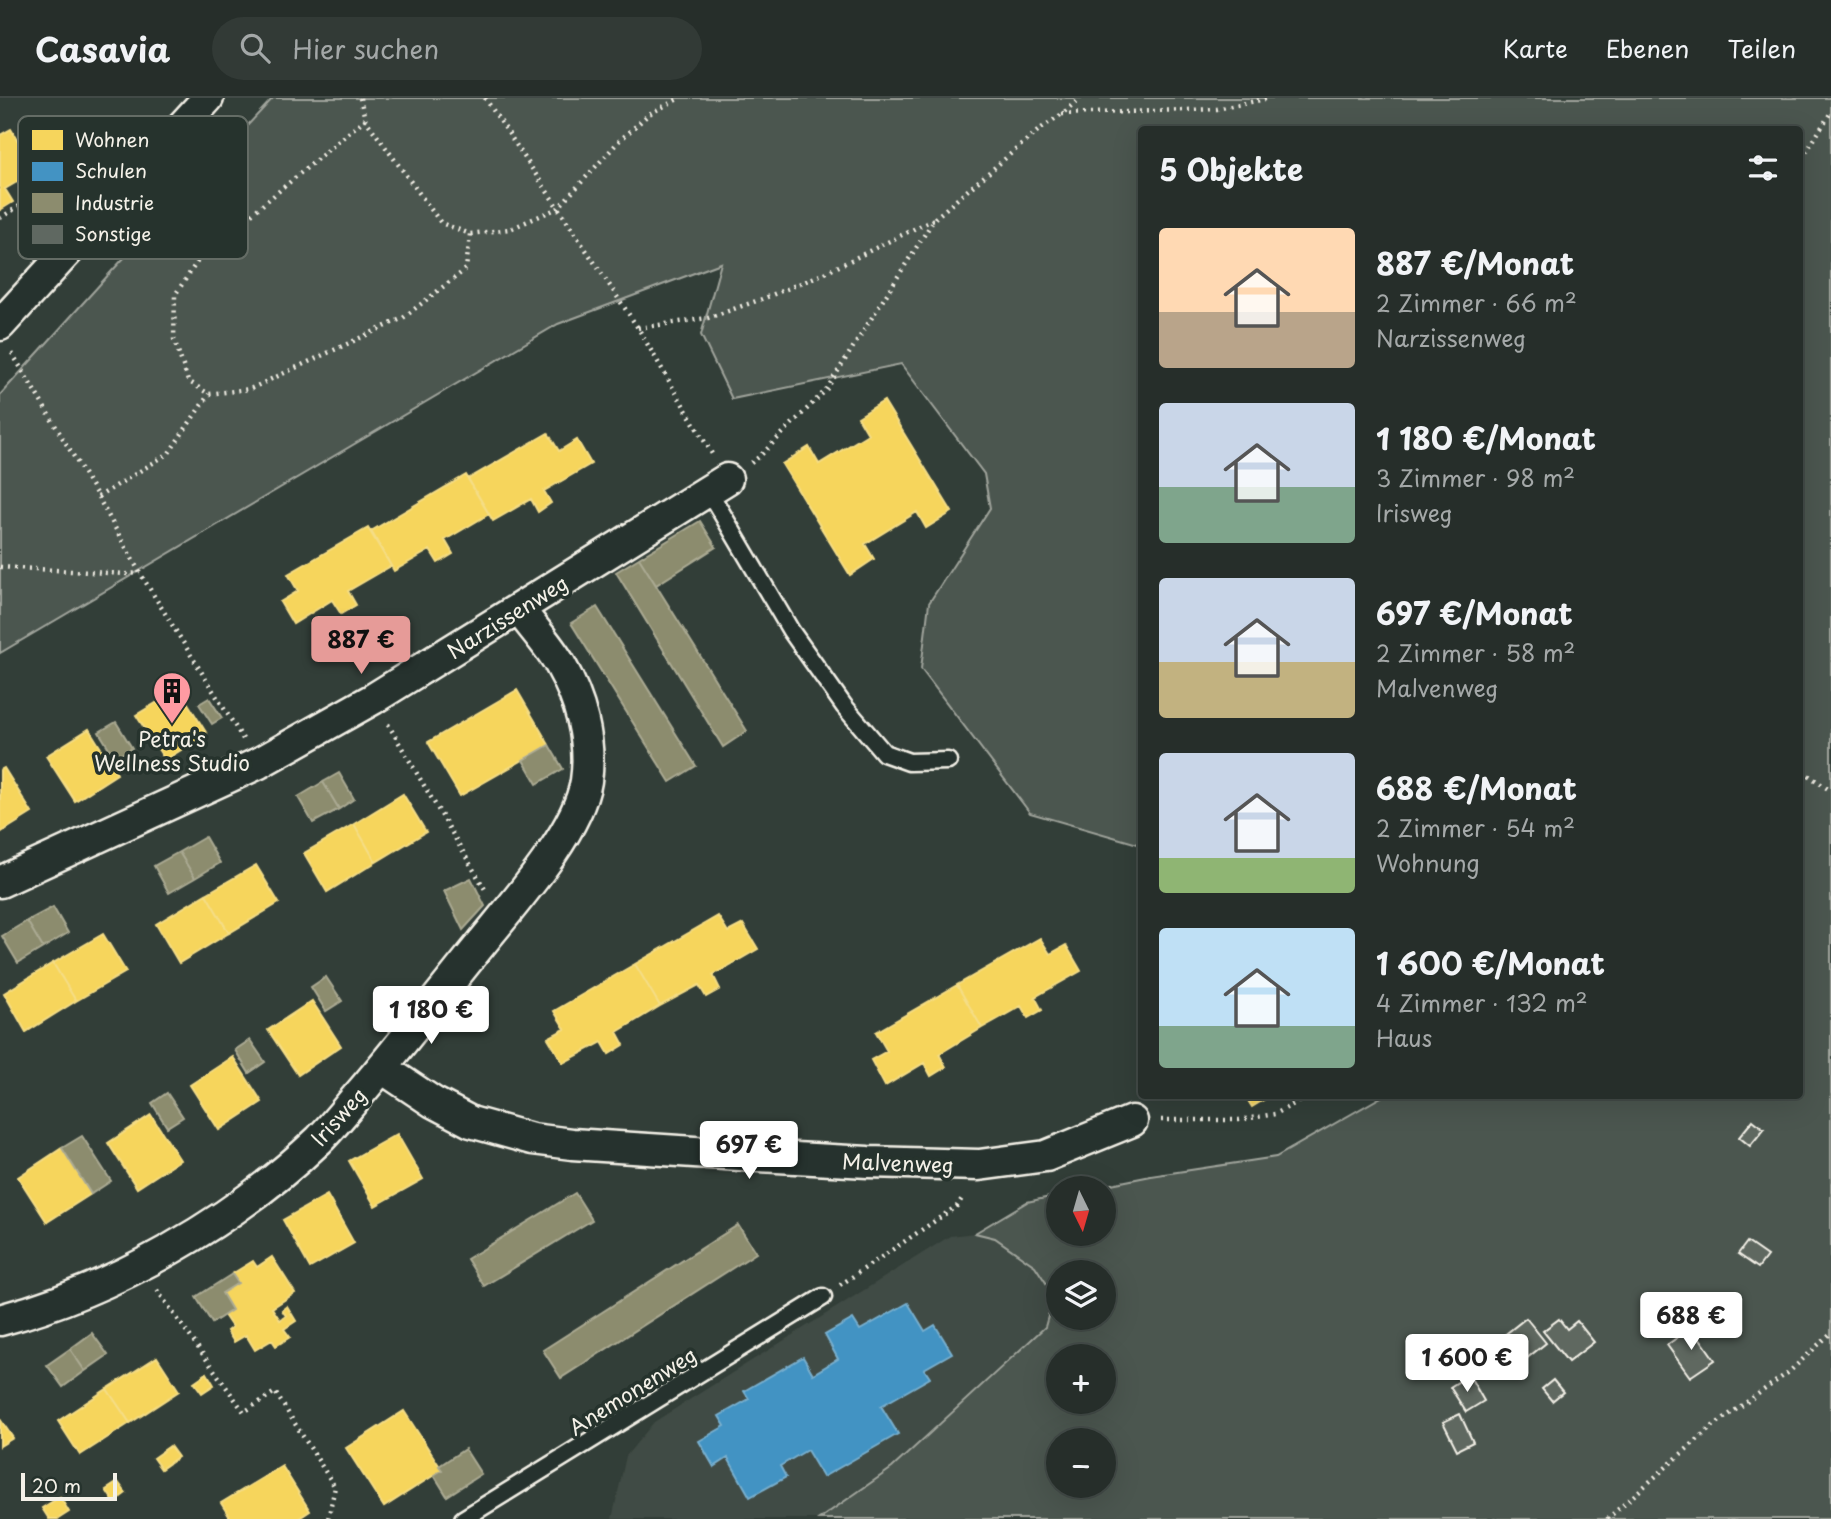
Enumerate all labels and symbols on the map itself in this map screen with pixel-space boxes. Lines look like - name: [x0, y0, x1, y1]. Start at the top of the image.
- legend: [18, 116, 248, 259]
- text: Wohnen: [75, 125, 149, 153]
- text: Schulen: [75, 156, 147, 184]
- text: Industrie: [75, 188, 154, 216]
- text: Sonstige: [75, 219, 151, 247]
- street label: Narzissenweg: [440, 566, 574, 666]
- pin: 887 €: [312, 616, 410, 676]
- building icon: Petra's Wellness Studio: [151, 670, 193, 725]
- place label: Petra's Wellness Studio: [94, 722, 250, 778]
- pin: 1 180 €: [366, 986, 496, 1046]
- street label: Irisweg: [303, 1079, 373, 1153]
- pin: 697 €: [700, 1122, 798, 1181]
- street label: Malvenweg: [842, 1144, 954, 1180]
- north arrow: [1046, 1176, 1116, 1246]
- pin: 688 €: [1642, 1292, 1740, 1352]
- pin: 1 600 €: [1402, 1334, 1532, 1394]
- street label: Anemonenweg: [562, 1338, 702, 1442]
- scale bar: [21, 1470, 117, 1502]

